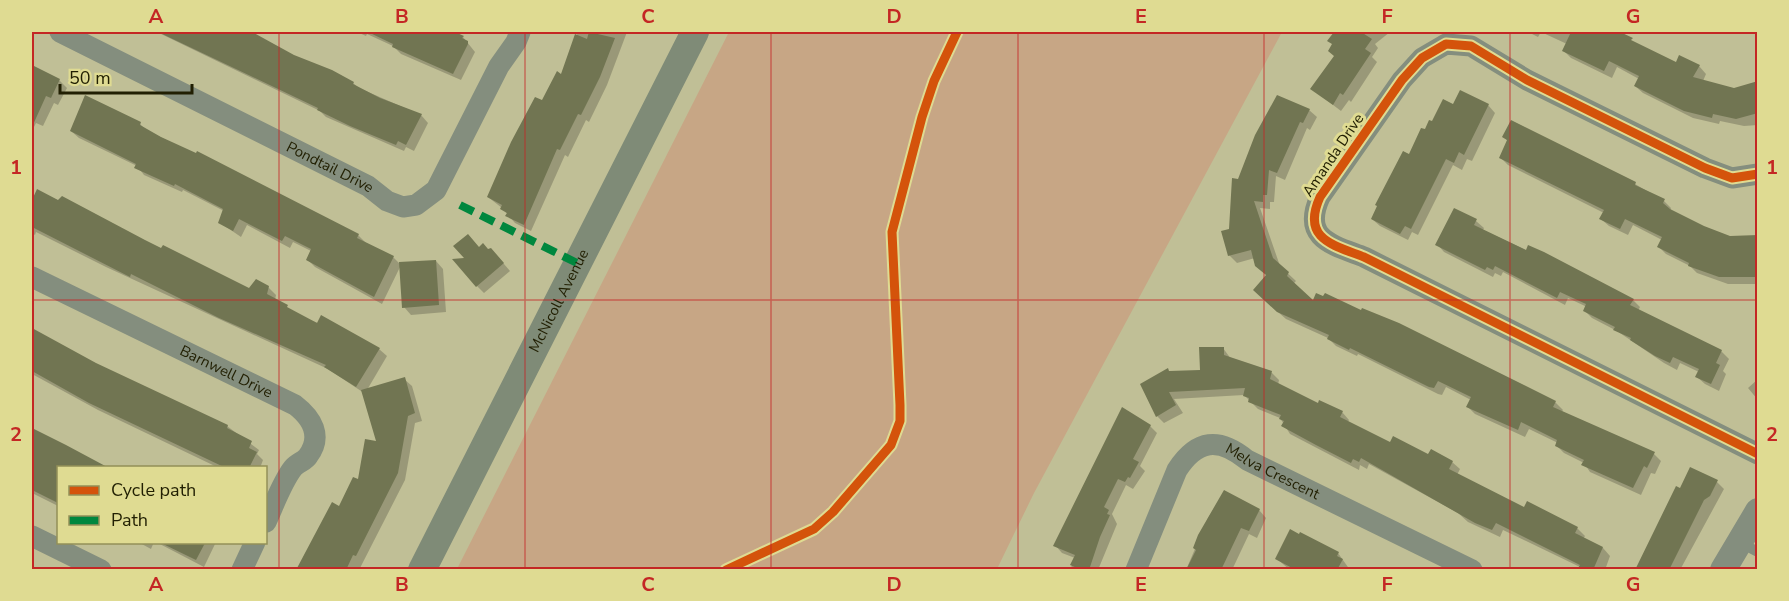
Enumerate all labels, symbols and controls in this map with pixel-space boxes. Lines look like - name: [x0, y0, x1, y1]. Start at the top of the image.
- text: A: [149, 3, 164, 30]
- text: B: [395, 3, 409, 30]
- text: C: [641, 3, 655, 30]
- text: D: [886, 3, 902, 30]
- text: E: [1135, 3, 1147, 30]
- text: F: [1381, 3, 1393, 30]
- text: G: [1626, 3, 1640, 30]
- scale bar: [60, 57, 192, 95]
- text: 50 m: [69, 66, 111, 90]
- street label: Amanda Drive: [1298, 109, 1368, 201]
- street label: Pondtail Drive: [283, 137, 378, 197]
- text: 1: [10, 154, 22, 181]
- text: 1: [1766, 154, 1778, 181]
- street label: McNicoll Avenue: [524, 246, 593, 356]
- street label: Barnwell Drive: [177, 340, 276, 403]
- text: 2: [10, 421, 22, 448]
- text: 2: [1766, 421, 1778, 448]
- street label: Melva Crescent: [1222, 438, 1324, 504]
- legend: [57, 466, 267, 544]
- text: Cycle path: [111, 478, 196, 502]
- text: Path: [111, 508, 148, 532]
- text: A: [149, 571, 164, 598]
- text: B: [395, 571, 409, 598]
- text: C: [641, 571, 655, 598]
- text: D: [886, 571, 902, 598]
- text: E: [1135, 571, 1147, 598]
- text: F: [1381, 571, 1393, 598]
- text: G: [1626, 571, 1640, 598]

